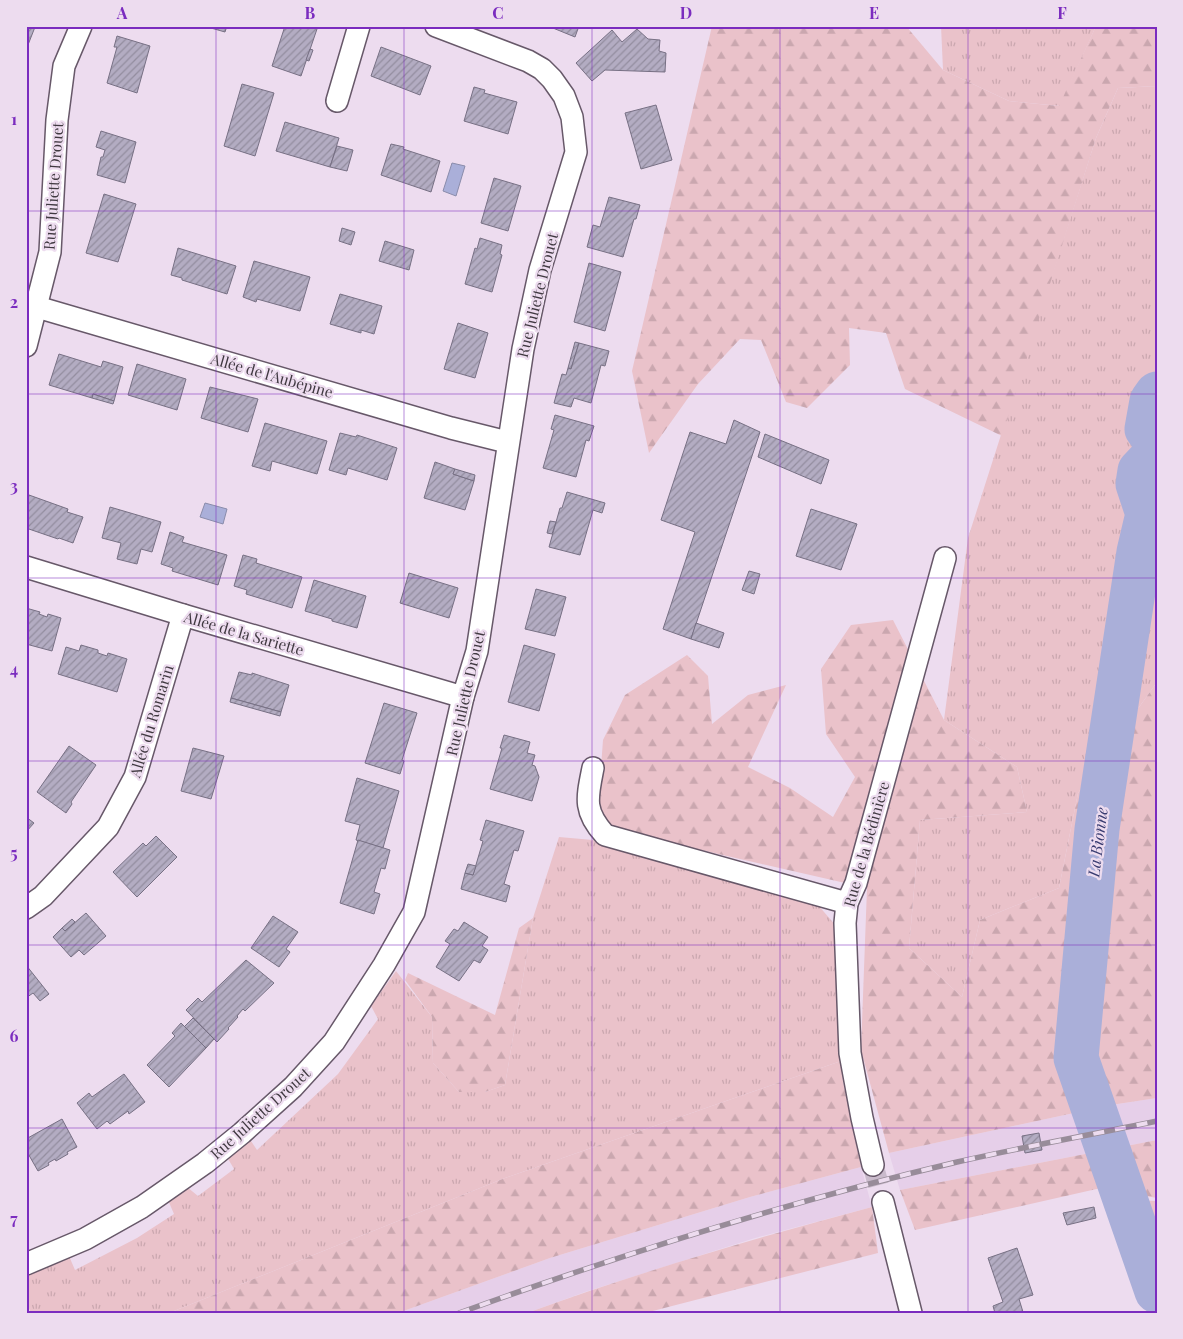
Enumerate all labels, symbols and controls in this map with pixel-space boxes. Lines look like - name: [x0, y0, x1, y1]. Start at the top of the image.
- text: A: [116, 2, 128, 23]
- text: B: [305, 2, 316, 23]
- text: C: [492, 2, 504, 23]
- text: D: [680, 2, 692, 23]
- text: E: [869, 2, 879, 23]
- text: F: [1057, 2, 1067, 23]
- text: 1: [11, 108, 17, 129]
- street label: Rue Juliette Drouet: [39, 121, 67, 250]
- street label: Rue Juliette Drouet: [512, 230, 562, 359]
- text: 2: [10, 291, 18, 312]
- street label: Allée de l'Aubépine: [208, 348, 335, 402]
- text: 3: [10, 475, 18, 496]
- street label: Allée de la Sariette: [181, 606, 306, 660]
- street label: Rue Juliette Drouet: [441, 628, 489, 758]
- text: 4: [10, 658, 18, 679]
- street label: Allée du Romarin: [124, 662, 178, 781]
- street label: Rue de la Bédinière: [839, 779, 893, 909]
- water label: La Bionne: [1082, 806, 1112, 879]
- text: 5: [10, 842, 18, 863]
- text: 6: [10, 1025, 19, 1046]
- street label: Rue Juliette Drouet: [206, 1062, 315, 1163]
- text: 7: [10, 1208, 18, 1229]

